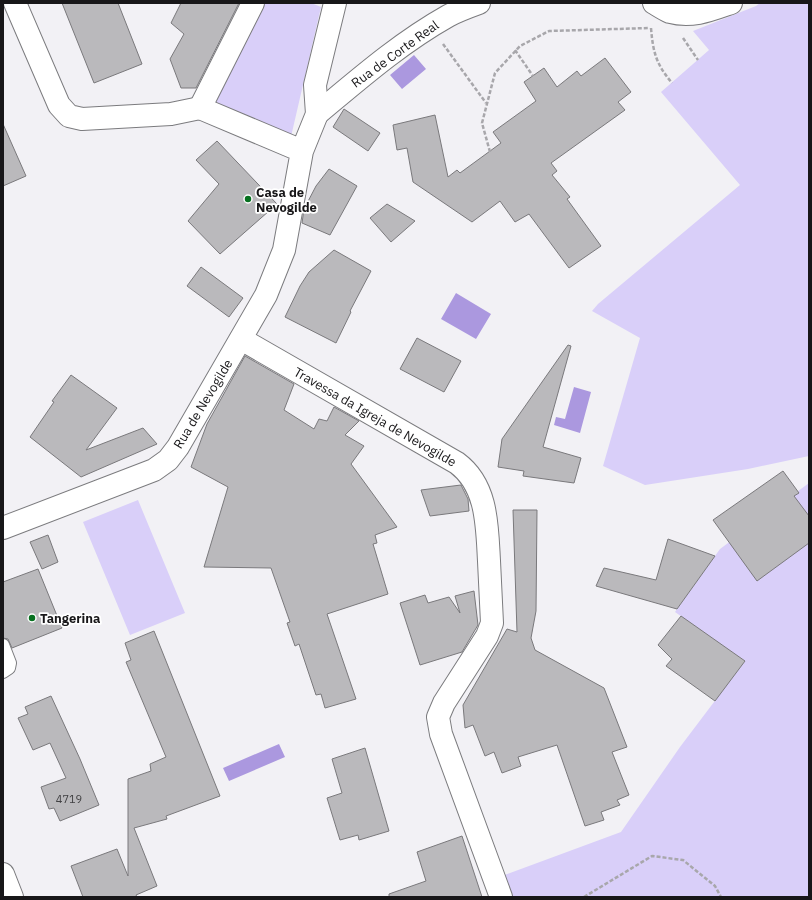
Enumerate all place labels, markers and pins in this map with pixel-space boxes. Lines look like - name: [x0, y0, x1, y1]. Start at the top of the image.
- place label: Casa de Nevogilde: [256, 184, 317, 216]
- marker: Casa de Nevogilde: [243, 194, 253, 204]
- place label: Tangerina: [40, 610, 100, 627]
- marker: Tangerina: [27, 613, 37, 623]

